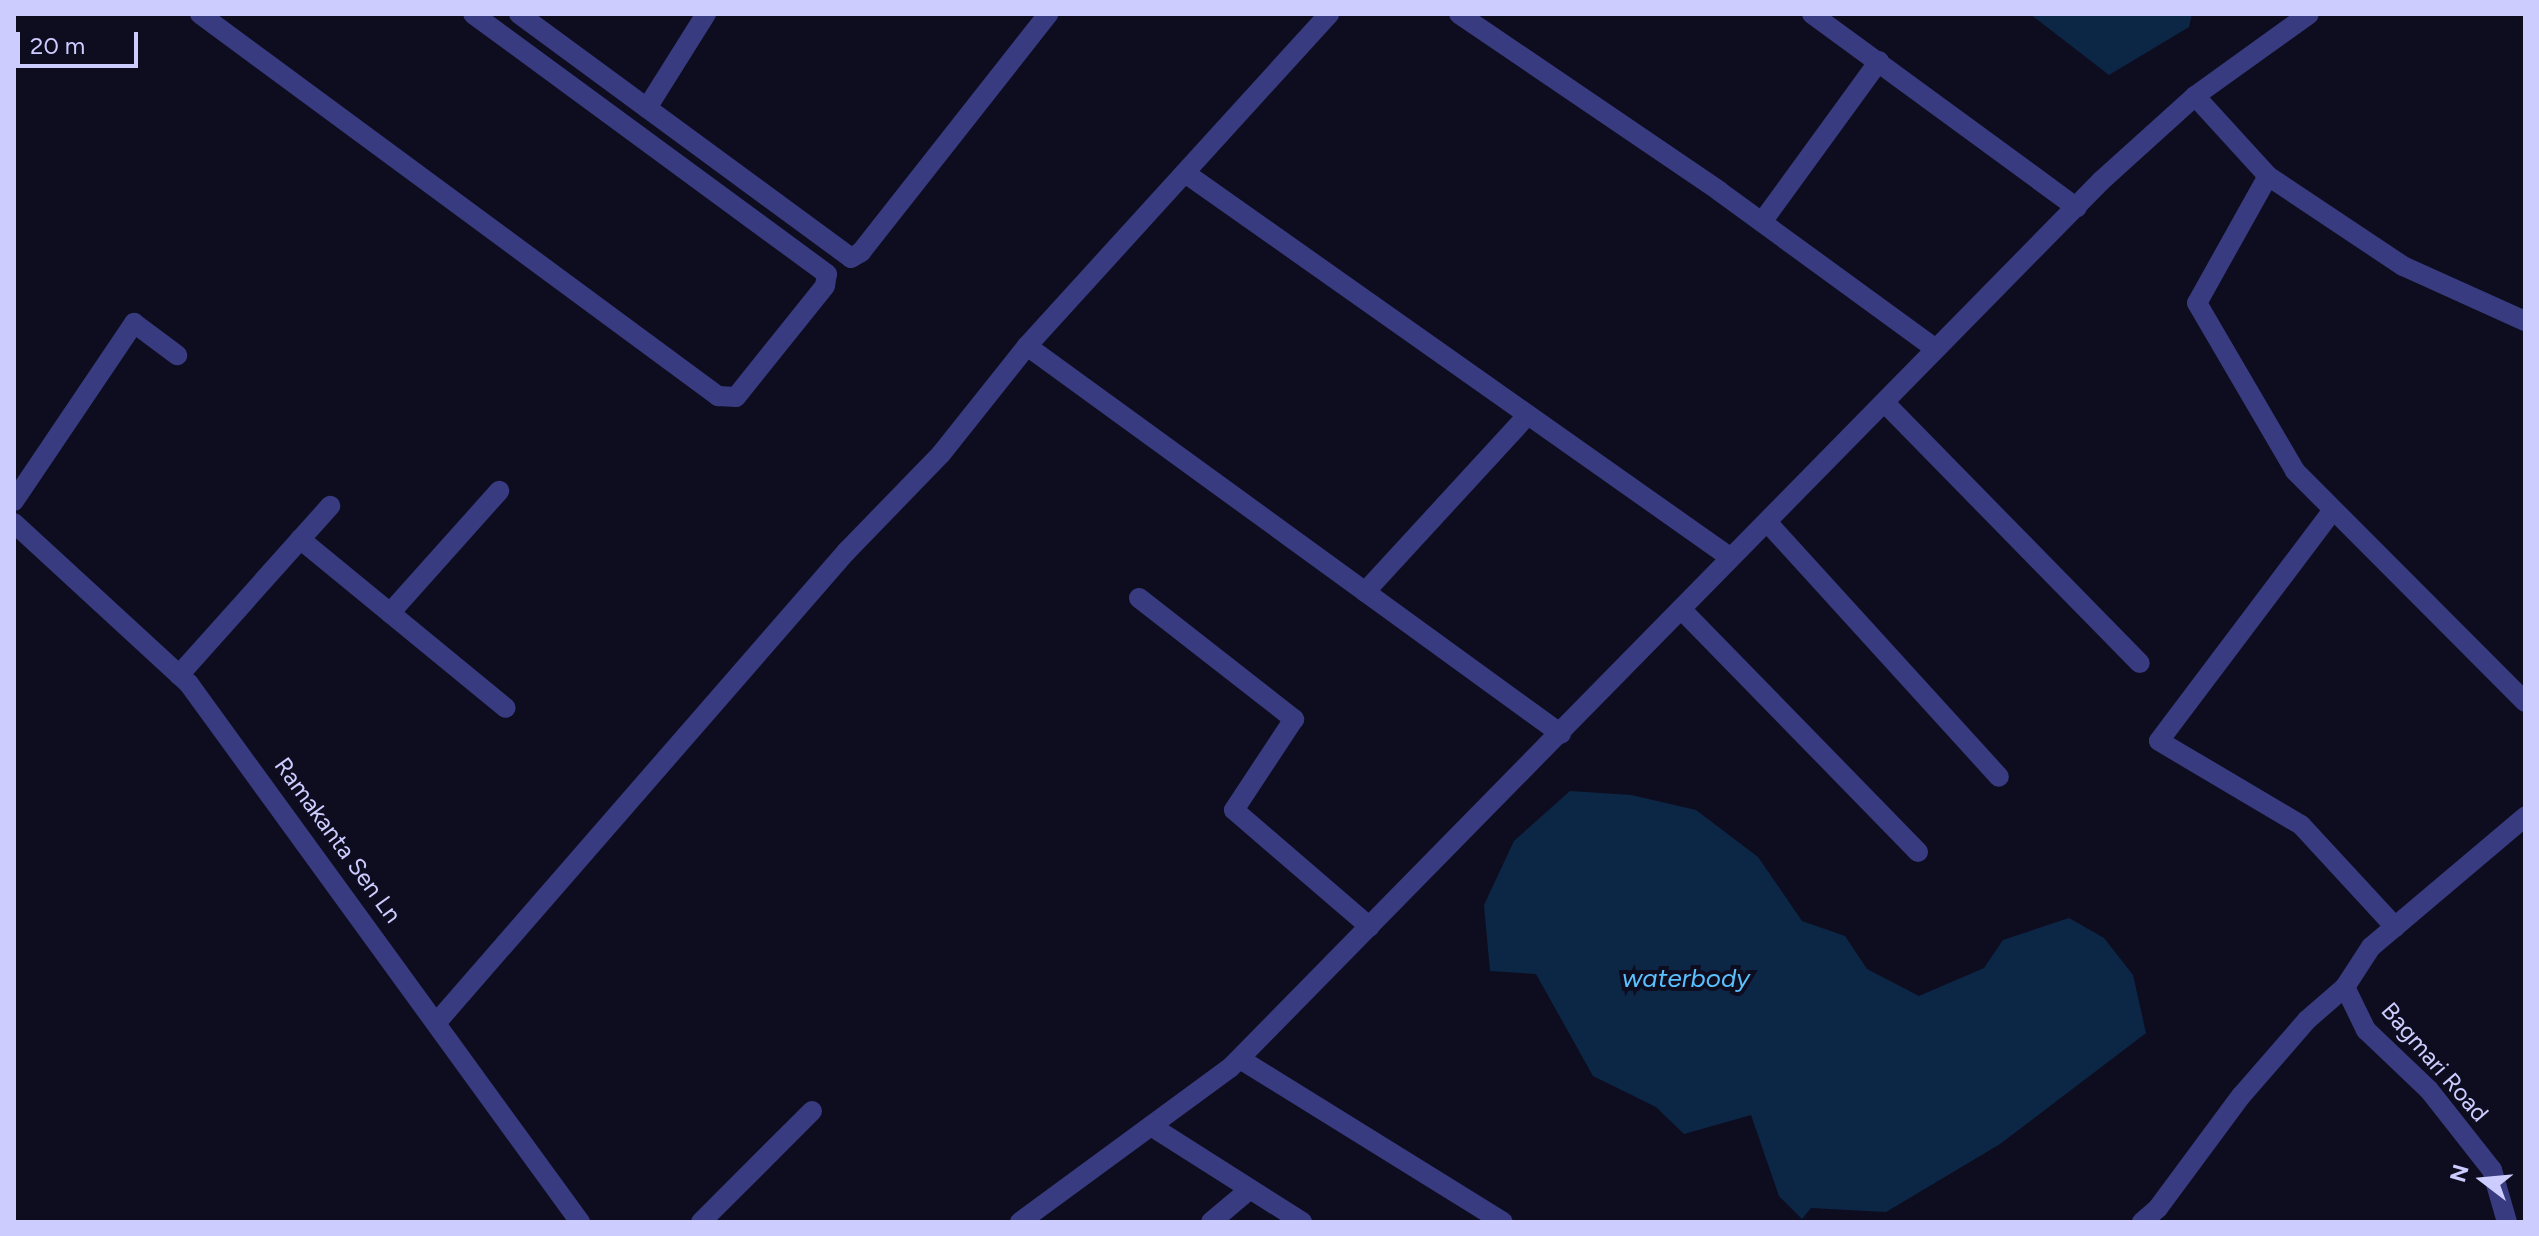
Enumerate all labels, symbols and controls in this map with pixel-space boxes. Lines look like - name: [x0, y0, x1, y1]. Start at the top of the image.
- scale bar: [20, 16, 142, 66]
- text: 20 m: [30, 31, 85, 60]
- street label: Ramakanta Sen Ln: [268, 752, 408, 928]
- water label: waterbody: [1622, 963, 1750, 995]
- street label: Bagmari Road: [2375, 997, 2495, 1127]
- north arrow: [2443, 1140, 2523, 1220]
- text: N: [2444, 1161, 2475, 1185]

